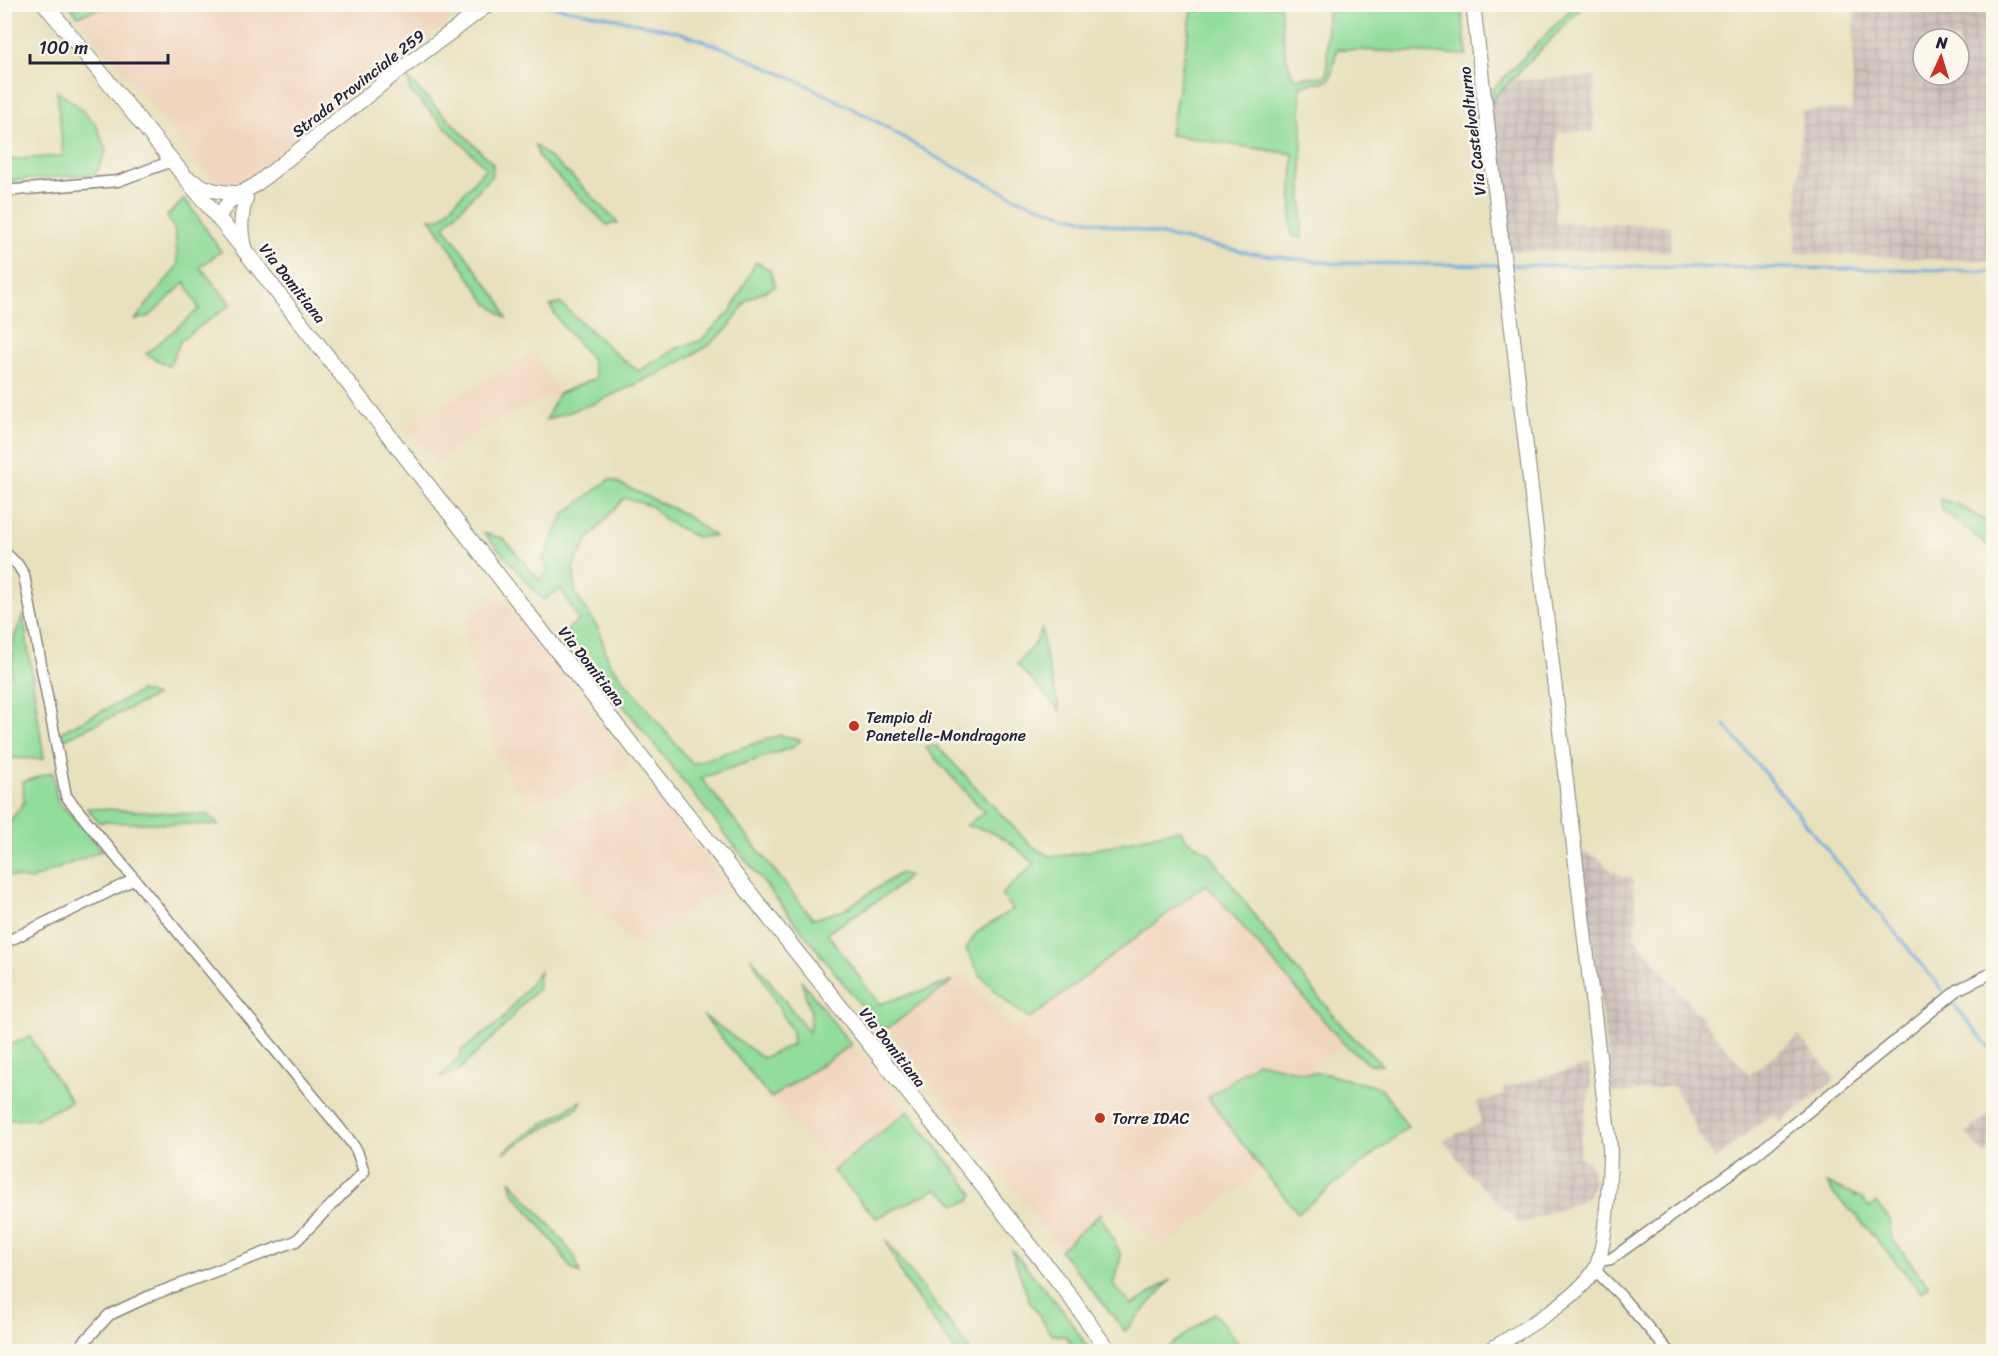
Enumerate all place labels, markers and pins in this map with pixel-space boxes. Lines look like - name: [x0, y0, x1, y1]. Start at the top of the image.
- place label: Tempio di Panetelle-Mondragone: [866, 703, 1026, 750]
- marker: Tempio di Panetelle-Mondragone: [847, 719, 861, 733]
- place label: Torre IDAC: [1112, 1104, 1189, 1133]
- marker: Torre IDAC: [1093, 1111, 1107, 1125]

